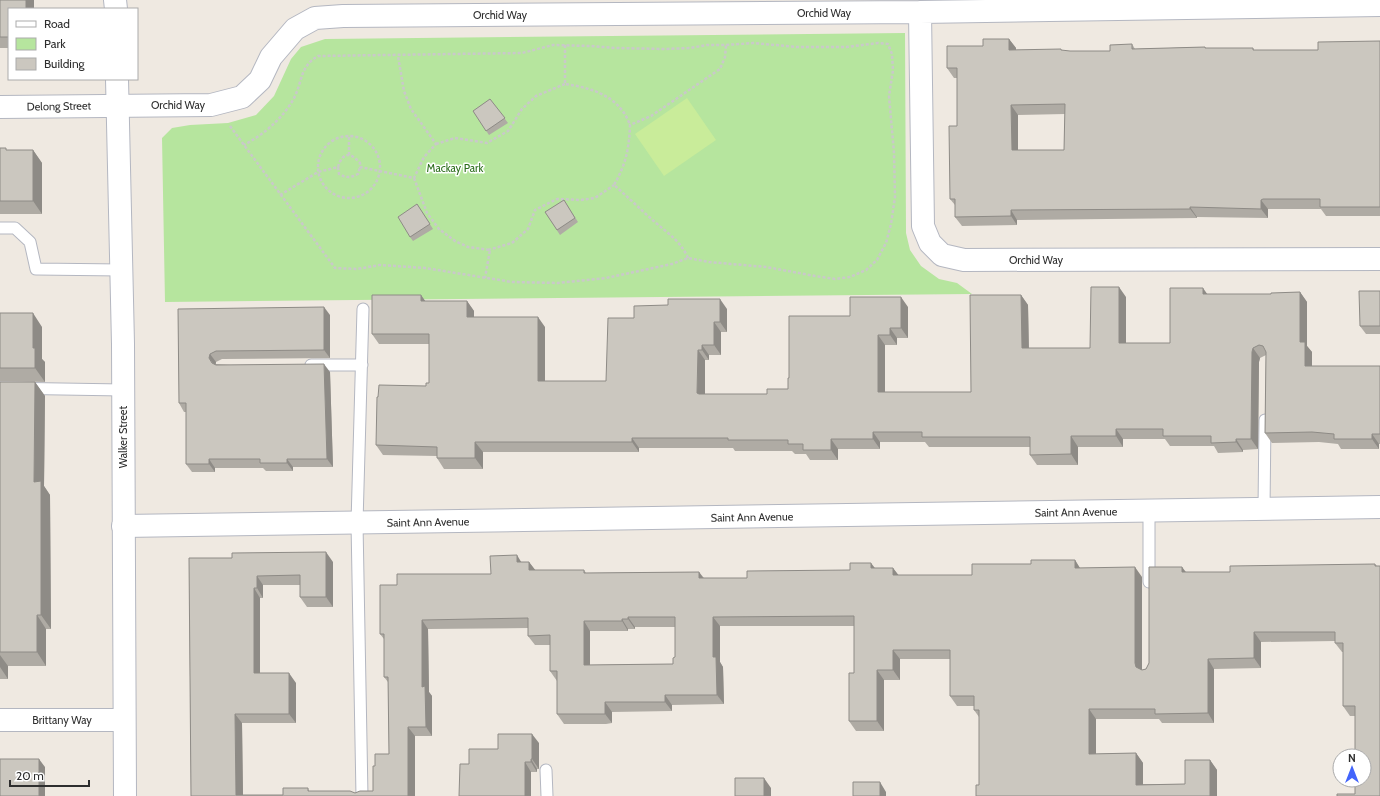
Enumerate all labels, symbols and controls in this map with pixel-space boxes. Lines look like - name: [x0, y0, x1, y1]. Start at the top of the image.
- street label: Orchid Way: [797, 6, 852, 20]
- legend: [8, 8, 138, 80]
- street label: Orchid Way: [473, 8, 528, 22]
- text: Road: [44, 16, 70, 31]
- text: Park: [44, 36, 66, 51]
- text: Building: [44, 56, 86, 71]
- street label: Delong Street: [27, 98, 92, 114]
- street label: Orchid Way: [151, 98, 206, 112]
- park label: Mackay Park: [427, 161, 484, 175]
- street label: Orchid Way: [1009, 253, 1064, 267]
- street label: Walker Street: [116, 406, 130, 468]
- street label: Saint Ann Avenue: [1035, 504, 1118, 520]
- street label: Saint Ann Avenue: [711, 509, 794, 525]
- street label: Saint Ann Avenue: [387, 514, 470, 530]
- street label: Brittany Way: [32, 713, 92, 727]
- north arrow: [1332, 748, 1372, 788]
- text: N: [1348, 751, 1356, 765]
- scale bar: [10, 762, 89, 788]
- text: 20 m: [16, 768, 44, 783]

